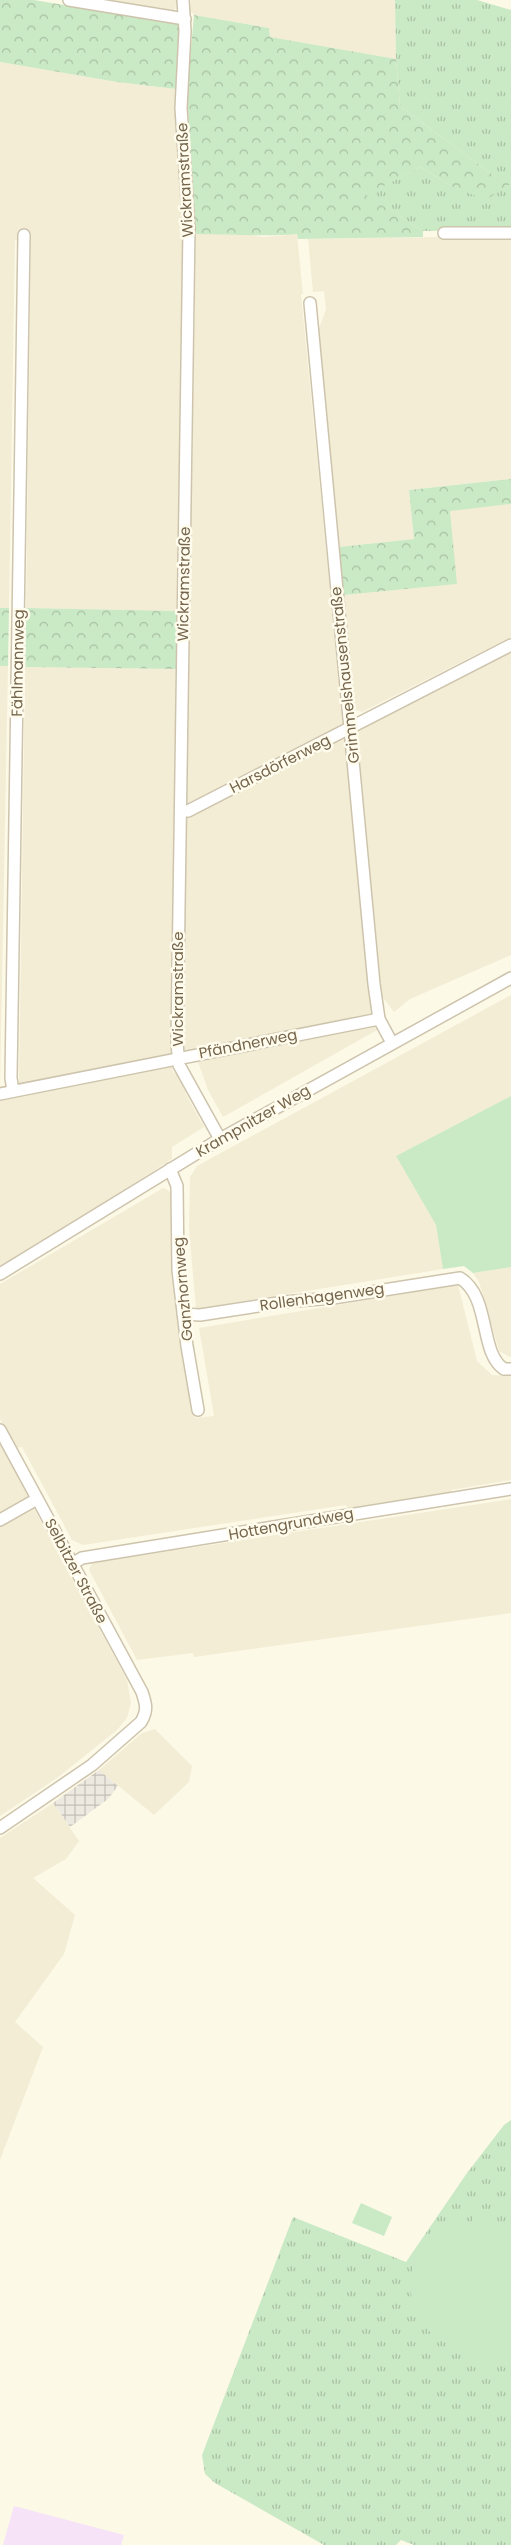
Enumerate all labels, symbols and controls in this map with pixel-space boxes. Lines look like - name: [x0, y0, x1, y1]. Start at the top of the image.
- street label: Wickramstraße: [171, 122, 198, 238]
- street label: Wickramstraße: [172, 526, 195, 642]
- street label: Grimmelshausenstraße: [325, 586, 364, 764]
- street label: Fählmannweg: [6, 609, 29, 717]
- street label: Harsdörferweg: [226, 729, 334, 798]
- street label: Wickramstraße: [167, 932, 188, 1046]
- street label: Pfändnerweg: [197, 1024, 299, 1063]
- street label: Krampnitzer Weg: [192, 1079, 314, 1162]
- street label: Ganzhornweg: [167, 1236, 198, 1342]
- street label: Rollenhagenweg: [258, 1277, 386, 1316]
- street label: Hottengrundweg: [227, 1502, 355, 1545]
- street label: Selbitzer Straße: [40, 1514, 113, 1627]

